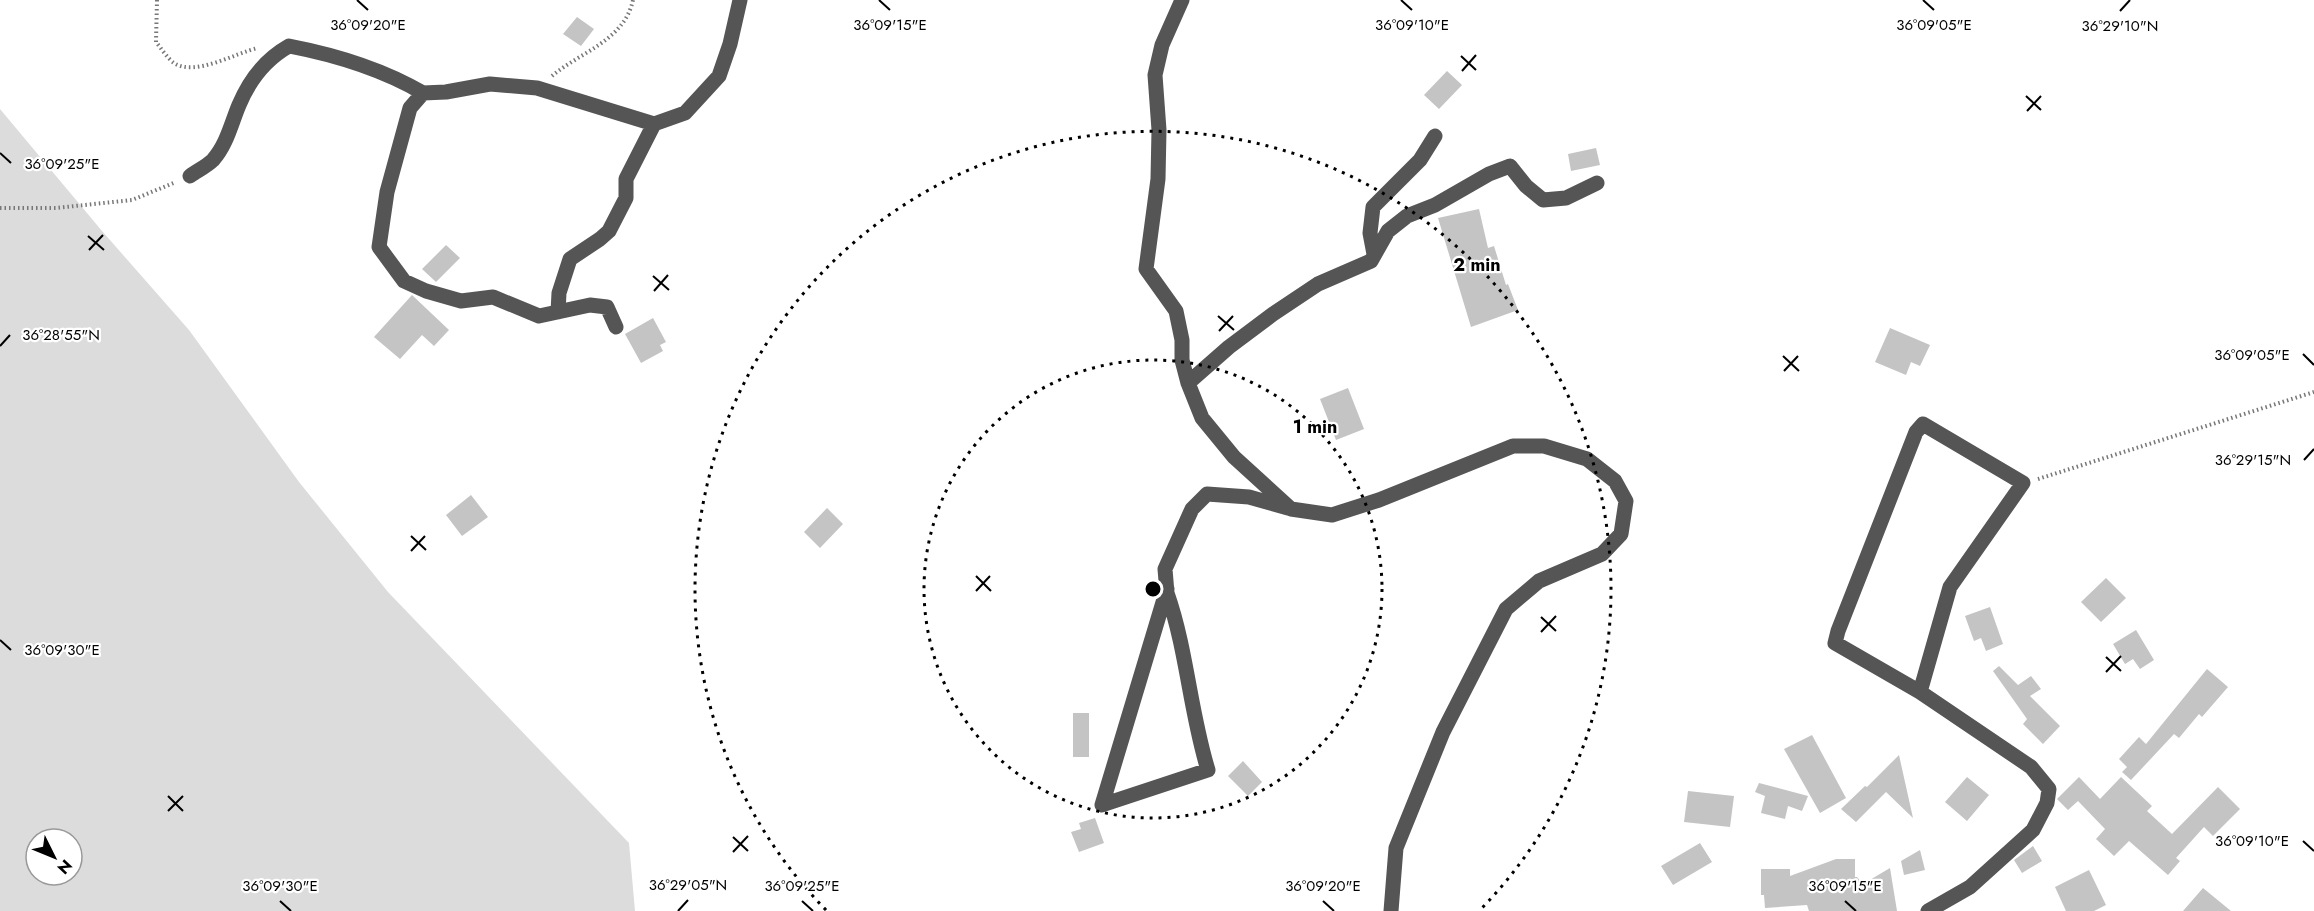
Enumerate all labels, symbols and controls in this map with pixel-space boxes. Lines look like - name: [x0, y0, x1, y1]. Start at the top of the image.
- text: 36°09'20"E: [330, 14, 406, 36]
- text: 36°09'15"E: [853, 14, 927, 36]
- text: 36°09'10"E: [1375, 14, 1449, 36]
- text: 36°09'05"E: [1896, 14, 1972, 36]
- text: 36°29'10"N: [2082, 15, 2158, 37]
- text: 36°09'25"E: [24, 153, 100, 175]
- text: 2 min: [1453, 252, 1501, 278]
- text: 36°28'55"N: [22, 324, 100, 346]
- text: 36°09'05"E: [2214, 344, 2290, 366]
- text: 1 min: [1293, 414, 1337, 440]
- text: 36°29'15"N: [2215, 449, 2291, 471]
- centre of rings: [1143, 579, 1163, 599]
- text: 36°09'30"E: [24, 639, 100, 661]
- north arrow: [24, 827, 84, 887]
- text: 36°09'10"E: [2215, 830, 2289, 852]
- text: N: [52, 854, 77, 879]
- text: 36°29'05"N: [649, 874, 727, 896]
- text: 36°09'30"E: [242, 875, 318, 897]
- text: 36°09'25"E: [764, 875, 840, 897]
- text: 36°09'20"E: [1285, 875, 1361, 897]
- text: 36°09'15"E: [1808, 875, 1882, 897]

